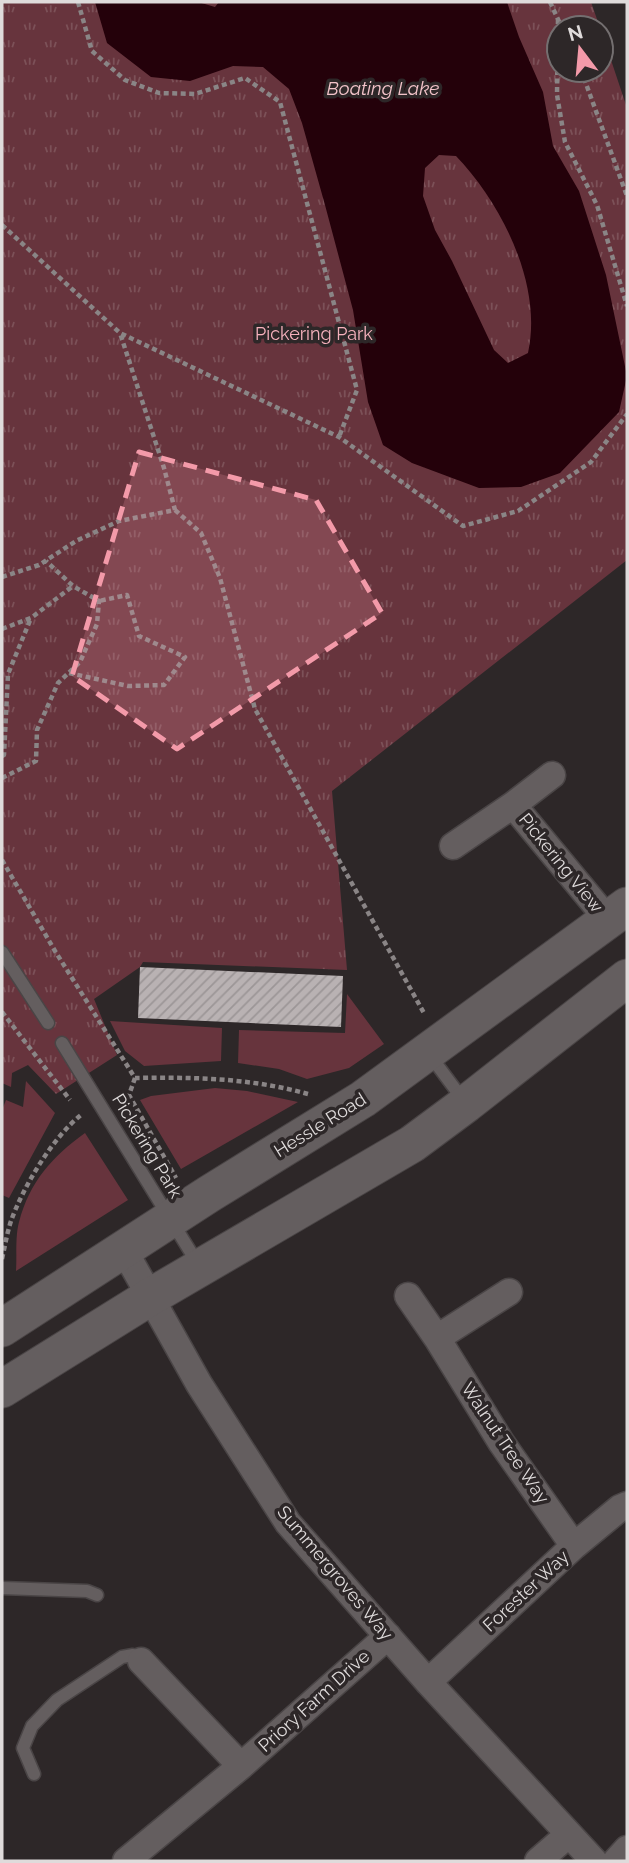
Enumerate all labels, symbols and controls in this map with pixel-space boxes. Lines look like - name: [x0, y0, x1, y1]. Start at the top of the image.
- north arrow: [545, 14, 615, 84]
- text: N: [565, 20, 585, 45]
- water label: Boating Lake: [327, 77, 439, 99]
- park label: Pickering Park: [255, 323, 373, 344]
- street label: Pickering View: [515, 809, 608, 917]
- street label: Hessle Road: [270, 1088, 370, 1161]
- street label: Pickering Park: [108, 1090, 187, 1202]
- street label: Walnut Tree Way: [457, 1378, 554, 1507]
- street label: Summergroves Way: [273, 1501, 398, 1644]
- street label: Forester Way: [478, 1545, 573, 1636]
- street label: Priory Farm Drive: [254, 1645, 374, 1756]

